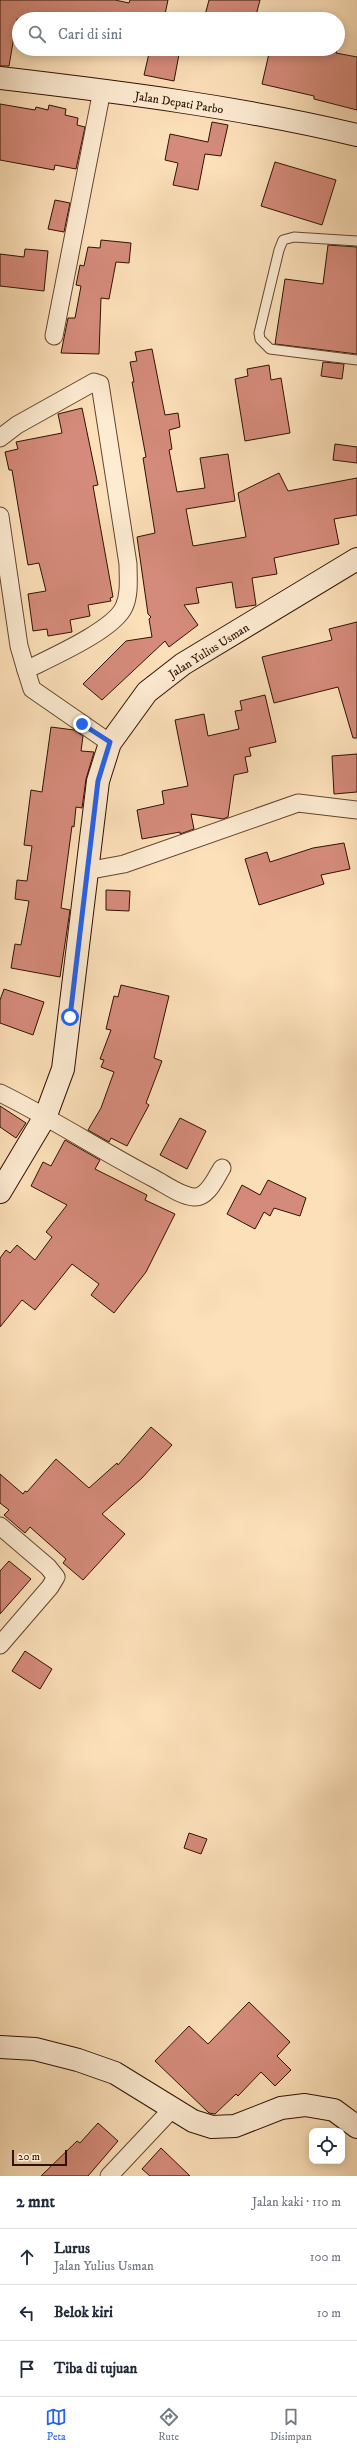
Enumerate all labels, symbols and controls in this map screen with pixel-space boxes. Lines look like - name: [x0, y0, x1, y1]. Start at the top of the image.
- search box: [12, 12, 345, 56]
- icon: search: [26, 23, 48, 45]
- text: Cari di sini: [58, 25, 122, 44]
- street label: Jalan Depati Parbo: [133, 88, 225, 117]
- street label: Jalan Yulius Usman: [165, 620, 253, 682]
- route end: [73, 715, 91, 733]
- route start: [61, 1008, 79, 1026]
- map controls: [309, 2128, 345, 2164]
- button: locate: [309, 2128, 345, 2164]
- scale bar: [12, 2148, 67, 2167]
- text: 20 m: [18, 2150, 40, 2164]
- text: 2 mnt: [16, 2191, 55, 2213]
- text: Jalan kaki · 110 m: [252, 2194, 341, 2210]
- text: Lurus: [54, 2239, 90, 2258]
- icon: ahead: [16, 2246, 38, 2268]
- text: 100 m: [310, 2249, 341, 2265]
- text: Jalan Yulius Usman: [54, 2258, 154, 2274]
- icon: left: [16, 2302, 38, 2324]
- text: Belok kiri: [54, 2303, 113, 2322]
- text: 10 m: [317, 2305, 341, 2321]
- icon: arrive: [16, 2358, 38, 2380]
- text: Tiba di tujuan: [54, 2359, 137, 2378]
- tab: Peta: [45, 2406, 67, 2444]
- tab: Rute: [158, 2406, 180, 2444]
- tab: Disimpan: [270, 2406, 312, 2444]

